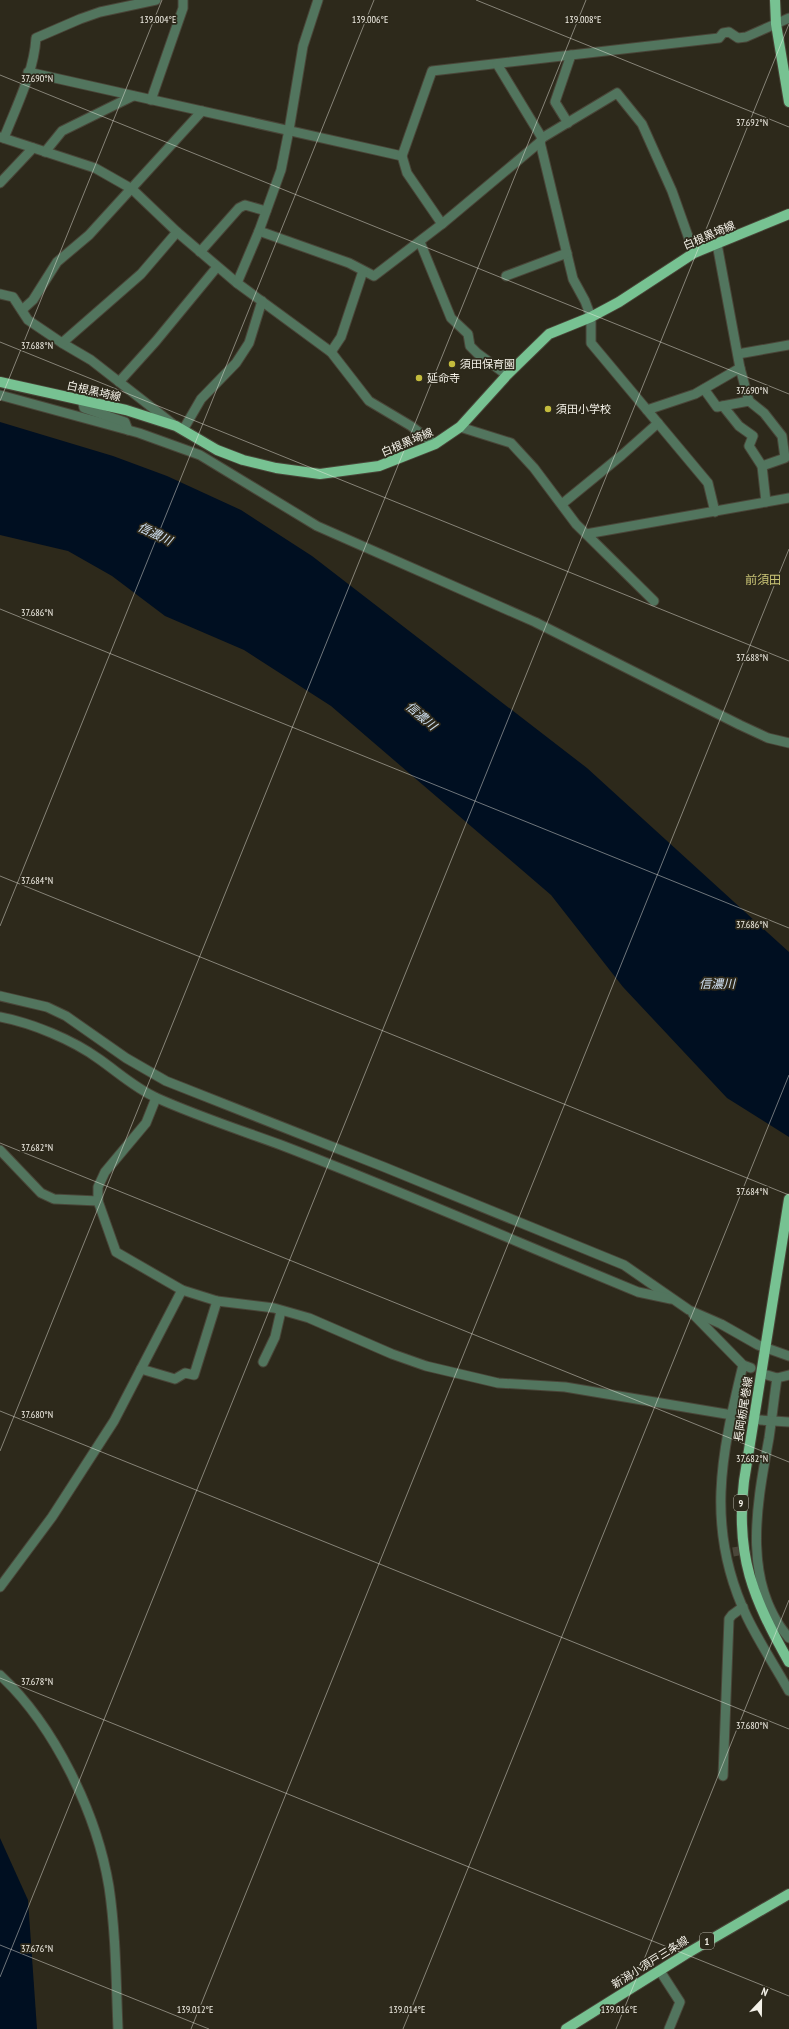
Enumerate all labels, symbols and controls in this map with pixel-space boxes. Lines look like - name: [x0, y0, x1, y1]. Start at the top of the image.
- text: 139.004°E: [140, 13, 176, 26]
- text: 139.006°E: [352, 13, 388, 26]
- text: 139.008°E: [565, 13, 601, 26]
- text: 37.690°N: [21, 72, 53, 85]
- text: 37.692°N: [736, 116, 768, 129]
- street label: 白根黒埼線: [681, 218, 737, 252]
- text: 37.688°N: [21, 339, 53, 352]
- place label: 須田保育園: [460, 357, 515, 371]
- marker: 須田保育園: [447, 359, 457, 369]
- place label: 延命寺: [427, 371, 460, 385]
- marker: 延命寺: [414, 373, 424, 383]
- street label: 白根黒埼線: [66, 378, 122, 404]
- text: 37.690°N: [736, 384, 768, 397]
- place label: 須田小学校: [556, 402, 611, 416]
- marker: 須田小学校: [543, 404, 553, 414]
- street label: 白根黒埼線: [379, 425, 435, 459]
- water label: 信濃川: [136, 519, 177, 549]
- district label: 前須田: [745, 572, 781, 587]
- text: 37.686°N: [21, 606, 53, 619]
- text: 37.688°N: [736, 651, 768, 664]
- water label: 信濃川: [403, 698, 441, 734]
- text: 37.684°N: [21, 874, 53, 887]
- text: 37.686°N: [736, 918, 768, 931]
- water label: 信濃川: [699, 976, 737, 991]
- text: 37.682°N: [21, 1141, 53, 1154]
- text: 37.684°N: [736, 1185, 768, 1198]
- street label: 長岡栃尾巻線: [731, 1375, 755, 1443]
- text: 37.680°N: [21, 1408, 53, 1421]
- text: 37.682°N: [736, 1452, 768, 1465]
- road number: 9: [734, 1495, 748, 1511]
- text: 37.678°N: [21, 1675, 53, 1688]
- text: 37.680°N: [736, 1719, 768, 1732]
- street label: 新潟小須戸三条線: [609, 1933, 691, 1991]
- road number: 1: [700, 1933, 714, 1949]
- text: 37.676°N: [21, 1942, 53, 1955]
- north arrow: [741, 1981, 781, 2021]
- text: N: [759, 1984, 770, 1999]
- text: 139.012°E: [177, 2003, 213, 2016]
- text: 139.014°E: [389, 2003, 425, 2016]
- text: 139.016°E: [601, 2003, 637, 2016]

